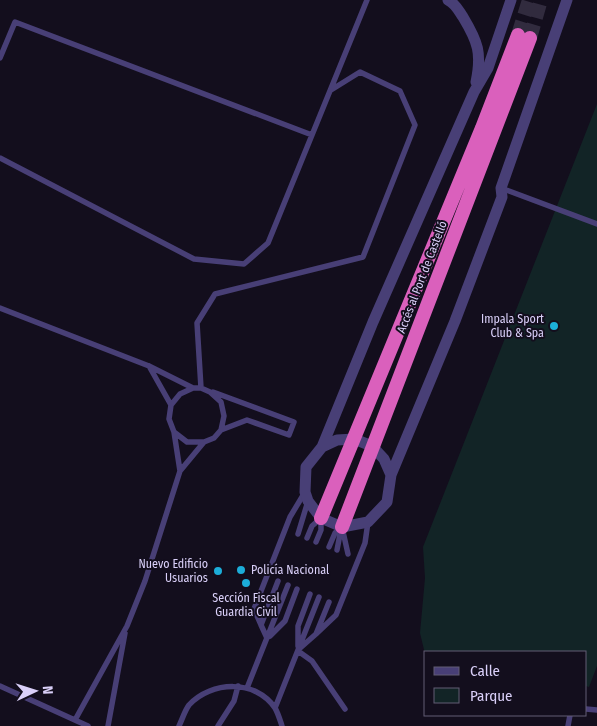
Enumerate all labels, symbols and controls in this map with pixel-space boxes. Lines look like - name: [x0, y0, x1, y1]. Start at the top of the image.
- street label: Accés al Port de Castelló: [394, 219, 450, 335]
- place label: Impala Sport Club & Spa: [481, 312, 544, 340]
- marker: Impala Sport Club & Spa: [548, 320, 560, 332]
- place label: Nuevo Edificio Usuarios: [139, 557, 208, 585]
- place label: Policía Nacional: [251, 563, 329, 577]
- marker: Policía Nacional: [235, 564, 247, 576]
- marker: Nuevo Edificio Usuarios: [212, 565, 224, 577]
- marker: Sección Fiscal Guardia Civil: [240, 577, 252, 589]
- place label: Sección Fiscal Guardia Civil: [212, 591, 280, 619]
- legend: [424, 651, 587, 716]
- text: Calle: [470, 662, 500, 680]
- north arrow: [10, 666, 60, 716]
- text: N: [39, 685, 56, 695]
- text: Parque: [470, 687, 513, 705]

